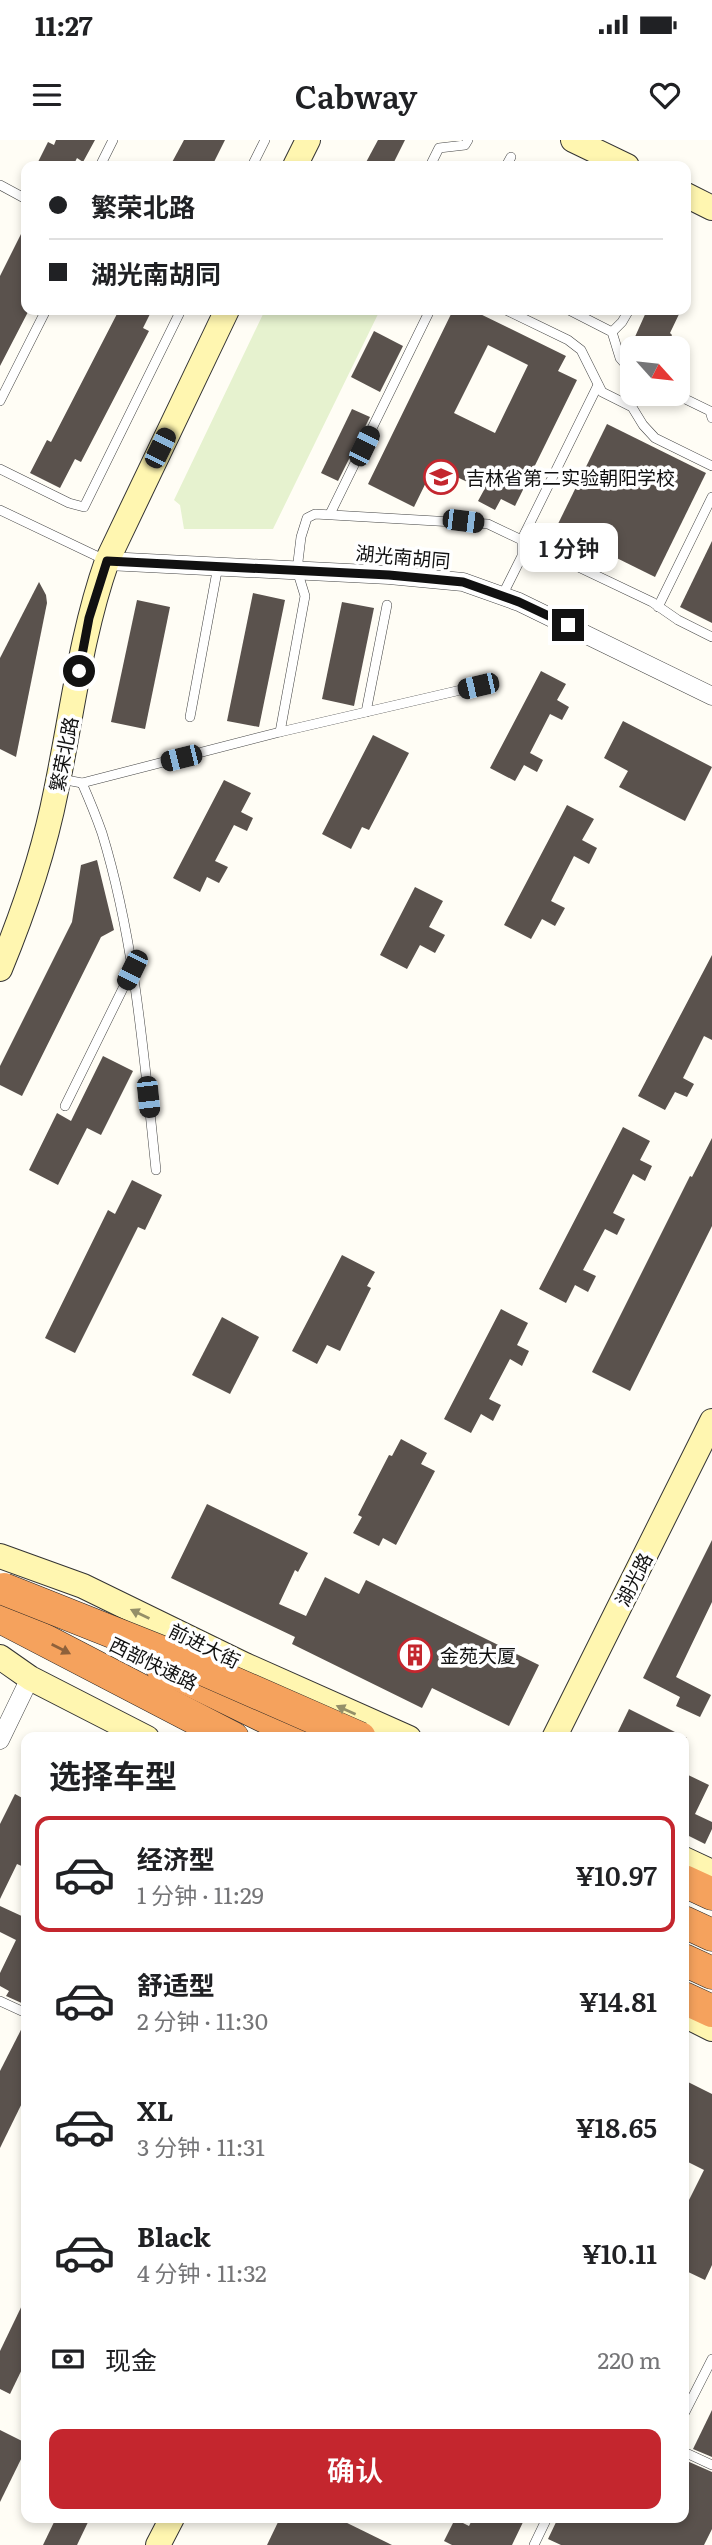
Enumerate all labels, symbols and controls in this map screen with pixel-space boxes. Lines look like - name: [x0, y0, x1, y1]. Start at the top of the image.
- text: 11:27: [35, 5, 93, 44]
- text: Cabway: [295, 71, 417, 119]
- icon: menu: [28, 76, 66, 114]
- icon: heart: [646, 76, 684, 114]
- text: 繁荣北路: [91, 186, 195, 225]
- text: 湖光南胡同: [91, 253, 221, 292]
- north arrow: [620, 336, 690, 406]
- map controls: [620, 336, 690, 406]
- car: [346, 423, 383, 469]
- car: [142, 425, 179, 471]
- school or university icon: 吉林省第二实验朝阳学校: [422, 458, 460, 496]
- place label: 吉林省第二实验朝阳学校: [466, 463, 675, 491]
- car: [441, 508, 486, 534]
- callout: 1 分钟: [519, 524, 617, 573]
- text: 1 分钟: [539, 530, 599, 564]
- street label: 湖光南胡同: [354, 538, 452, 574]
- route end: [552, 609, 584, 641]
- route start: [63, 655, 95, 687]
- car: [456, 671, 501, 701]
- street label: 繁荣北路: [42, 714, 84, 794]
- car: [159, 743, 204, 773]
- car: [114, 947, 151, 993]
- car: [136, 1075, 161, 1119]
- street label: 湖光路: [608, 1547, 658, 1611]
- one-way arrow: [130, 1608, 150, 1619]
- street label: 前进大街: [165, 1616, 245, 1674]
- street label: 西部快速路: [105, 1630, 203, 1696]
- building icon: 金苑大厦: [396, 1636, 434, 1674]
- place label: 金苑大厦: [440, 1641, 516, 1669]
- one-way arrow: [51, 1643, 71, 1654]
- one-way arrow: [336, 1704, 356, 1716]
- text: 选择车型: [49, 1750, 177, 1798]
- text: 经济型: [137, 1838, 215, 1877]
- icon: car: [53, 1843, 116, 1906]
- text: ¥10.97: [575, 1855, 657, 1894]
- text: 1 分钟 · 11:29: [137, 1877, 264, 1911]
- text: 舒适型: [137, 1964, 215, 2003]
- icon: car: [53, 1969, 116, 2032]
- text: ¥14.81: [579, 1981, 657, 2020]
- text: 2 分钟 · 11:30: [137, 2003, 268, 2037]
- text: XL: [137, 2090, 174, 2129]
- icon: car: [53, 2095, 116, 2158]
- text: ¥18.65: [576, 2107, 657, 2146]
- text: 3 分钟 · 11:31: [137, 2129, 265, 2163]
- text: Black: [137, 2216, 211, 2255]
- icon: car: [53, 2221, 116, 2284]
- text: ¥10.11: [582, 2233, 657, 2272]
- text: 4 分钟 · 11:32: [137, 2255, 267, 2289]
- text: 现金: [105, 2339, 157, 2378]
- icon: cash: [49, 2340, 87, 2378]
- text: 220 m: [597, 2342, 661, 2376]
- button: 确认: [49, 2429, 661, 2509]

